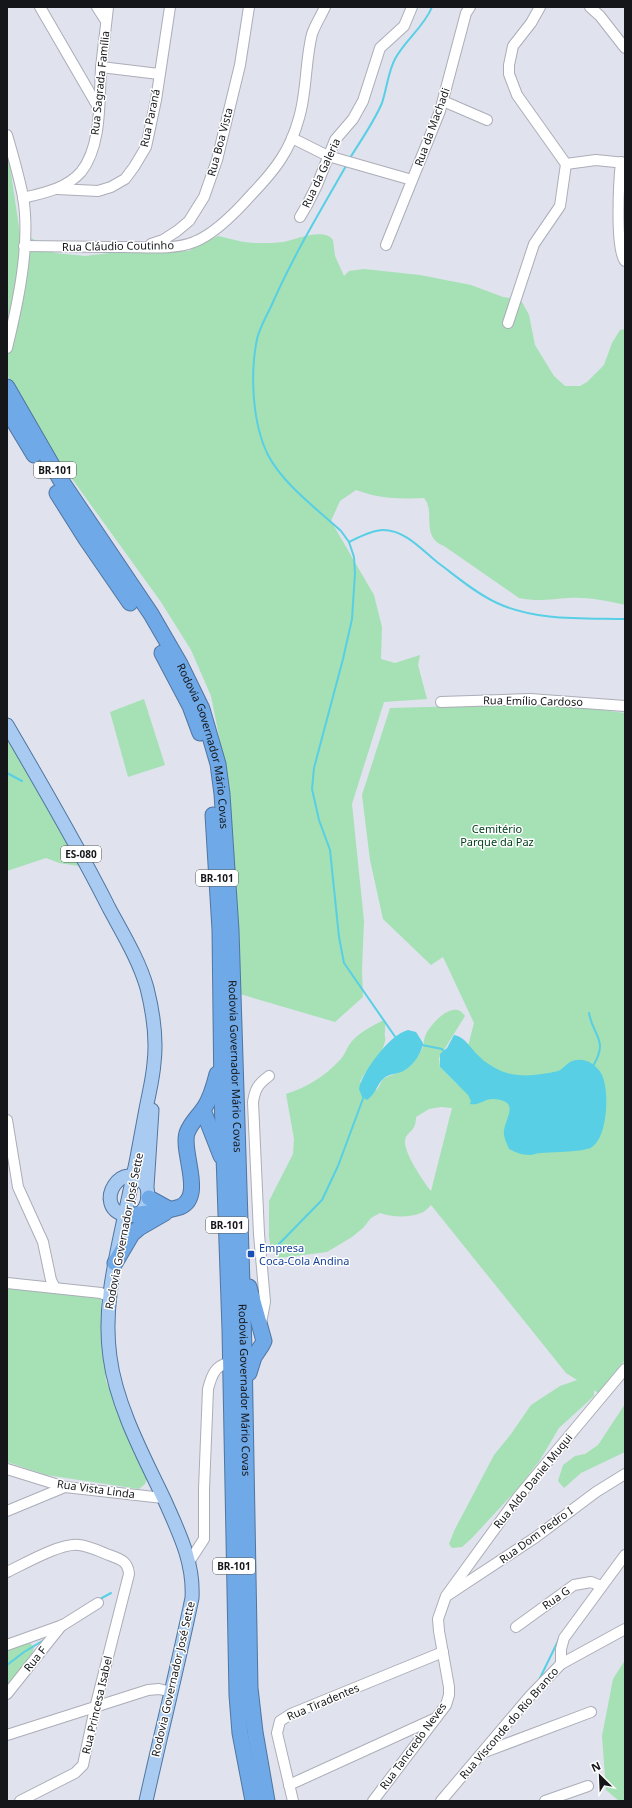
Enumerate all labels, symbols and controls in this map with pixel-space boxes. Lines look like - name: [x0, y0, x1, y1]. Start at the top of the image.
- street label: Rua Sagrada Família: [87, 30, 112, 136]
- street label: Rua da Machadi: [410, 86, 453, 168]
- street label: Rua Paraná: [136, 87, 163, 148]
- street label: Rua Boa Vista: [203, 106, 236, 178]
- street label: Rua da Galeria: [298, 136, 343, 210]
- street label: Rua Cláudio Coutinho: [62, 237, 174, 254]
- road number: BR-101: [34, 462, 76, 478]
- street label: Rodovia Governador Mário Covas: [174, 661, 232, 829]
- street label: Rua Emílio Cardoso: [483, 692, 583, 709]
- park label: Cemitério Parque da Paz: [460, 821, 534, 849]
- road number: ES-080: [61, 846, 101, 862]
- road number: BR-101: [196, 870, 238, 886]
- street label: Rodovia Governador Mário Covas: [226, 980, 246, 1153]
- street label: Rodovia Governador José Sette: [101, 1151, 146, 1310]
- road number: BR-101: [206, 1217, 248, 1233]
- place label: Empresa Coca-Cola Andina: [259, 1240, 349, 1268]
- marker: Empresa Coca-Cola Andina: [246, 1249, 256, 1259]
- street label: Rodovia Governador Mário Covas: [236, 1304, 254, 1476]
- street label: Rua Aldo Daniel Muqui: [490, 1430, 575, 1531]
- street label: Rua Vista Linda: [56, 1476, 136, 1501]
- street label: Rua Dom Pedro I: [496, 1503, 576, 1566]
- road number: BR-101: [213, 1558, 255, 1574]
- street label: Rua G: [539, 1583, 573, 1613]
- street label: Rodovia Governador José Sette: [147, 1600, 198, 1758]
- street label: Rua F: [20, 1643, 50, 1674]
- street label: Rua Princesa Isabel: [78, 1654, 115, 1755]
- street label: Rua Visconde do Rio Branco: [456, 1663, 562, 1782]
- street label: Rua Tiradentes: [284, 1680, 361, 1724]
- street label: Rua Tancredo Neves: [376, 1699, 449, 1792]
- north arrow: [580, 1756, 620, 1796]
- text: N: [589, 1758, 603, 1775]

